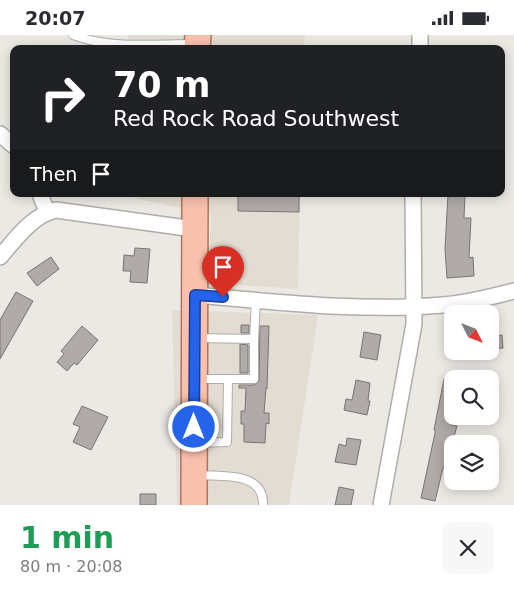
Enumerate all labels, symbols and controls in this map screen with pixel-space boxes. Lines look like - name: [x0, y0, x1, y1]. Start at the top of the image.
- text: 20:07: [25, 7, 85, 29]
- icon: right: [30, 65, 95, 130]
- text: 70 m: [113, 65, 210, 105]
- text: Red Rock Road Southwest: [113, 106, 399, 131]
- icon: arrive: [87, 160, 115, 188]
- text: Then: [30, 163, 77, 185]
- pin: [202, 246, 244, 297]
- icon: arrive: [209, 253, 237, 281]
- north arrow: [444, 305, 499, 360]
- map controls: [444, 305, 499, 490]
- button: search: [444, 370, 499, 425]
- position arrow: [167, 400, 219, 452]
- button: layers: [444, 435, 499, 490]
- text: 1 min: [20, 520, 114, 555]
- button: close: [442, 522, 494, 574]
- text: 80 m · 20:08: [20, 557, 122, 576]

